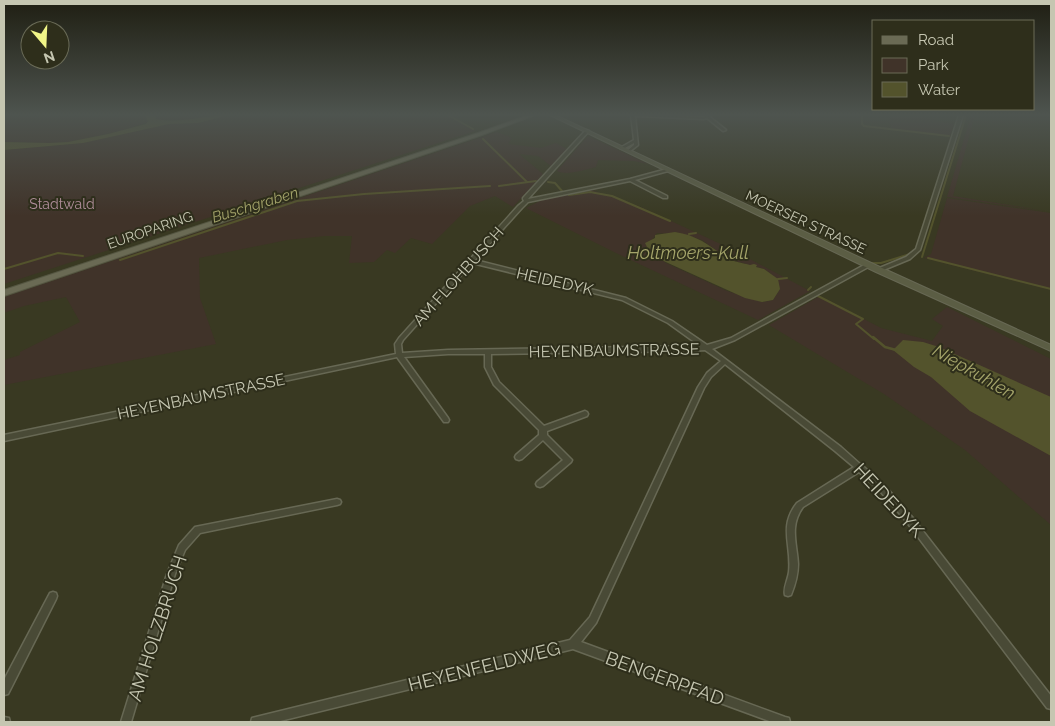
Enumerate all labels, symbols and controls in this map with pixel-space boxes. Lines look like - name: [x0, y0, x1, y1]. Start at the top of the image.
- north arrow: [20, 20, 70, 70]
- legend: [872, 20, 1035, 110]
- text: Road: [918, 31, 954, 49]
- text: N: [42, 48, 57, 67]
- text: Park: [918, 56, 949, 74]
- text: Water: [918, 81, 961, 99]
- water label: Buschgraben: [210, 183, 300, 227]
- street label: MOERSER STRASSE: [743, 187, 869, 257]
- park label: Stadtwald: [29, 196, 95, 212]
- street label: EUROPARING: [105, 208, 195, 252]
- street label: AM FLOHBUSCH: [409, 223, 508, 330]
- water label: Holtmoers-Kull: [627, 242, 749, 263]
- street label: HEIDEDYK: [515, 263, 596, 300]
- street label: HEYENBAUMSTRASSE: [529, 340, 700, 361]
- water label: Niepkuhlen: [929, 340, 1019, 404]
- street label: HEYENBAUMSTRASSE: [116, 369, 287, 424]
- street label: HEIDEDYK: [849, 459, 929, 542]
- street label: AM HOLZBRUCH: [123, 552, 191, 704]
- street label: HEYENFELDWEG: [406, 636, 562, 696]
- street label: BENGERPFAD: [603, 646, 727, 710]

